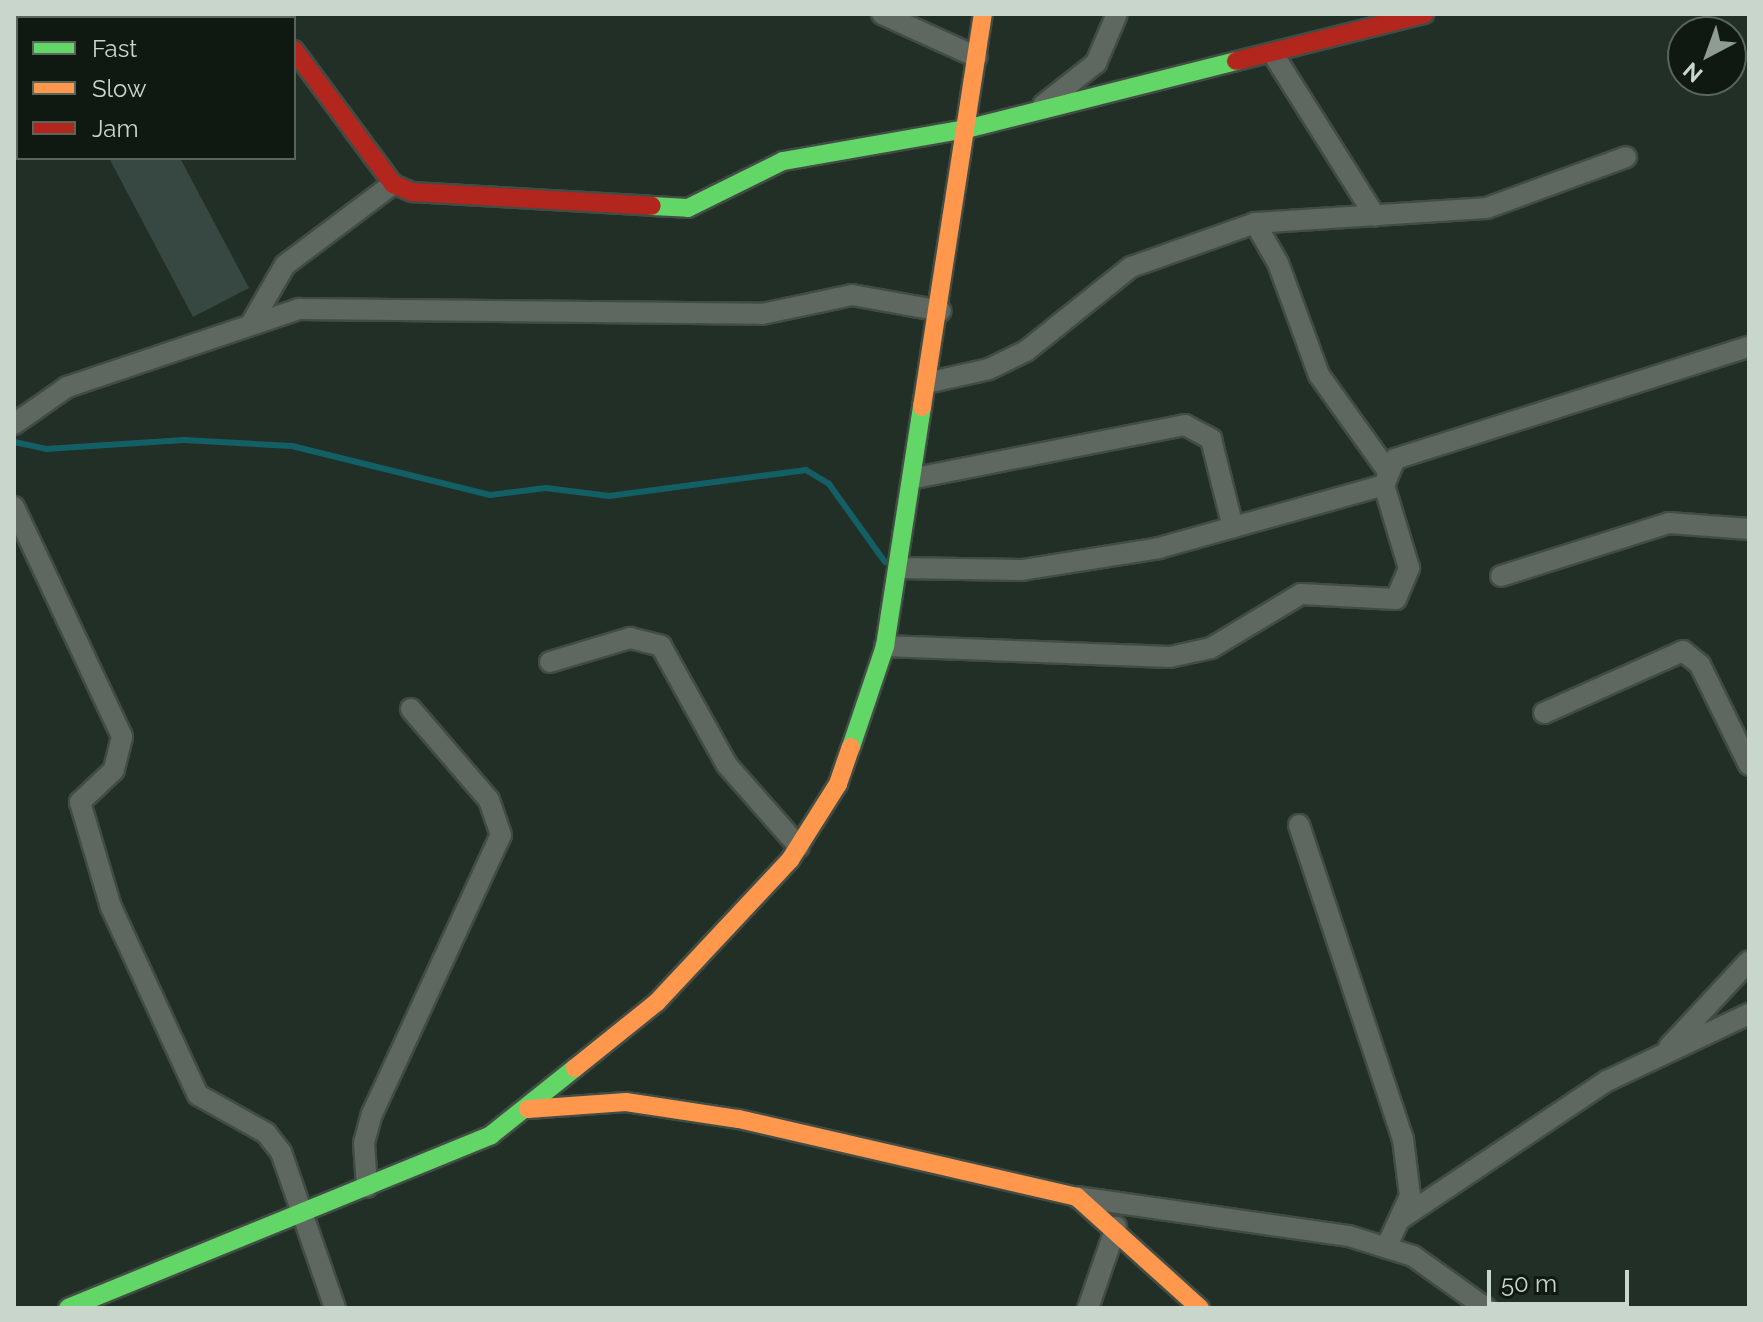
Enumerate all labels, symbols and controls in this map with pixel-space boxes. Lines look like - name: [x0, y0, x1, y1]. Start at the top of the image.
- legend: [16, 16, 296, 160]
- north arrow: [1667, 16, 1747, 96]
- text: Fast: [92, 34, 137, 63]
- text: N: [1678, 57, 1707, 88]
- text: Slow: [92, 74, 146, 103]
- text: Jam: [92, 114, 138, 143]
- scale bar: [1491, 1254, 1633, 1304]
- text: 50 m: [1501, 1269, 1557, 1298]

